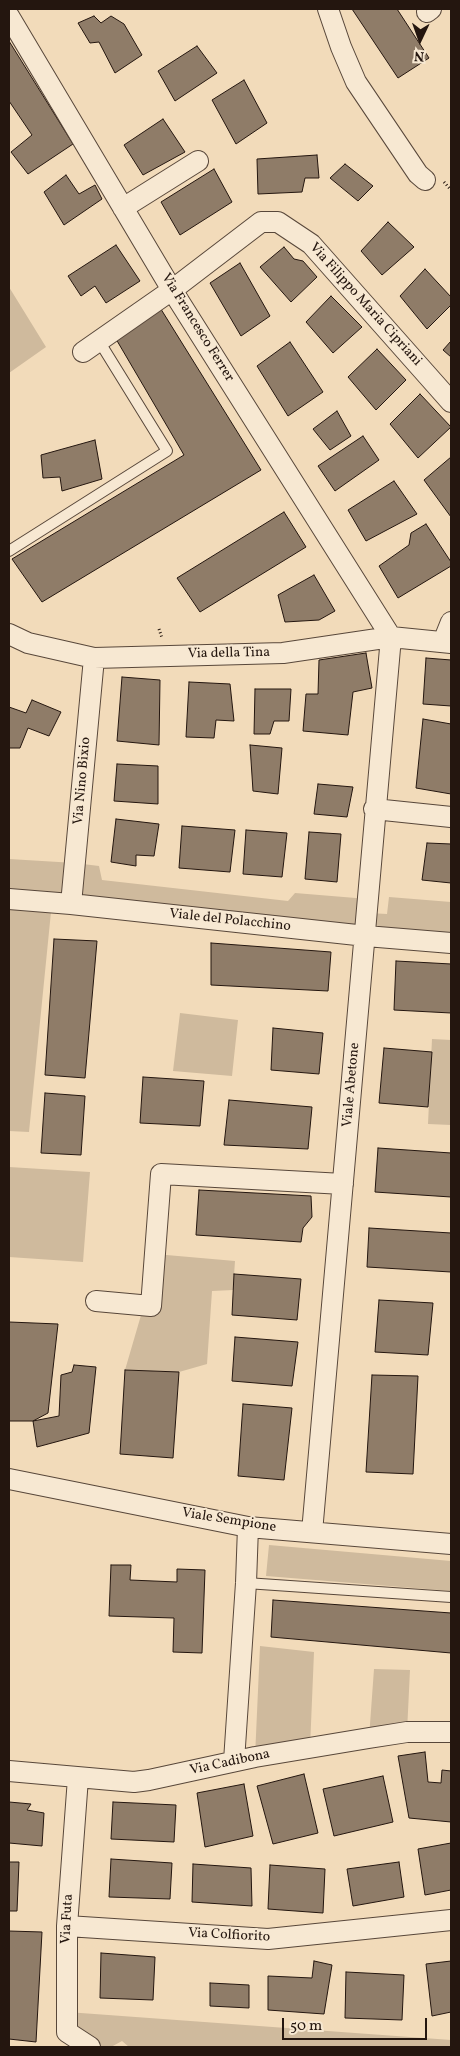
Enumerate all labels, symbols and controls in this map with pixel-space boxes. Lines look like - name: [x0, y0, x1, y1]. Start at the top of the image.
- north arrow: [395, 15, 445, 65]
- text: N: [414, 46, 425, 65]
- street label: Via Filippo Maria Cipriani: [305, 240, 425, 370]
- street label: Via Francesco Ferrer: [157, 271, 237, 385]
- street label: Via della Tina: [188, 645, 270, 663]
- street label: Via Nino Bixio: [71, 736, 95, 826]
- street label: Viale del Polacchino: [168, 906, 292, 936]
- street label: Viale Abetone: [340, 1042, 364, 1128]
- street label: Viale Sempione: [181, 1505, 277, 1537]
- street label: Via Cadibona: [188, 1746, 272, 1780]
- street label: Via Futa: [58, 1894, 78, 1944]
- street label: Via Colfiorito: [188, 1925, 270, 1947]
- scale bar: [285, 2008, 430, 2040]
- text: 50 m: [290, 2016, 322, 2037]

